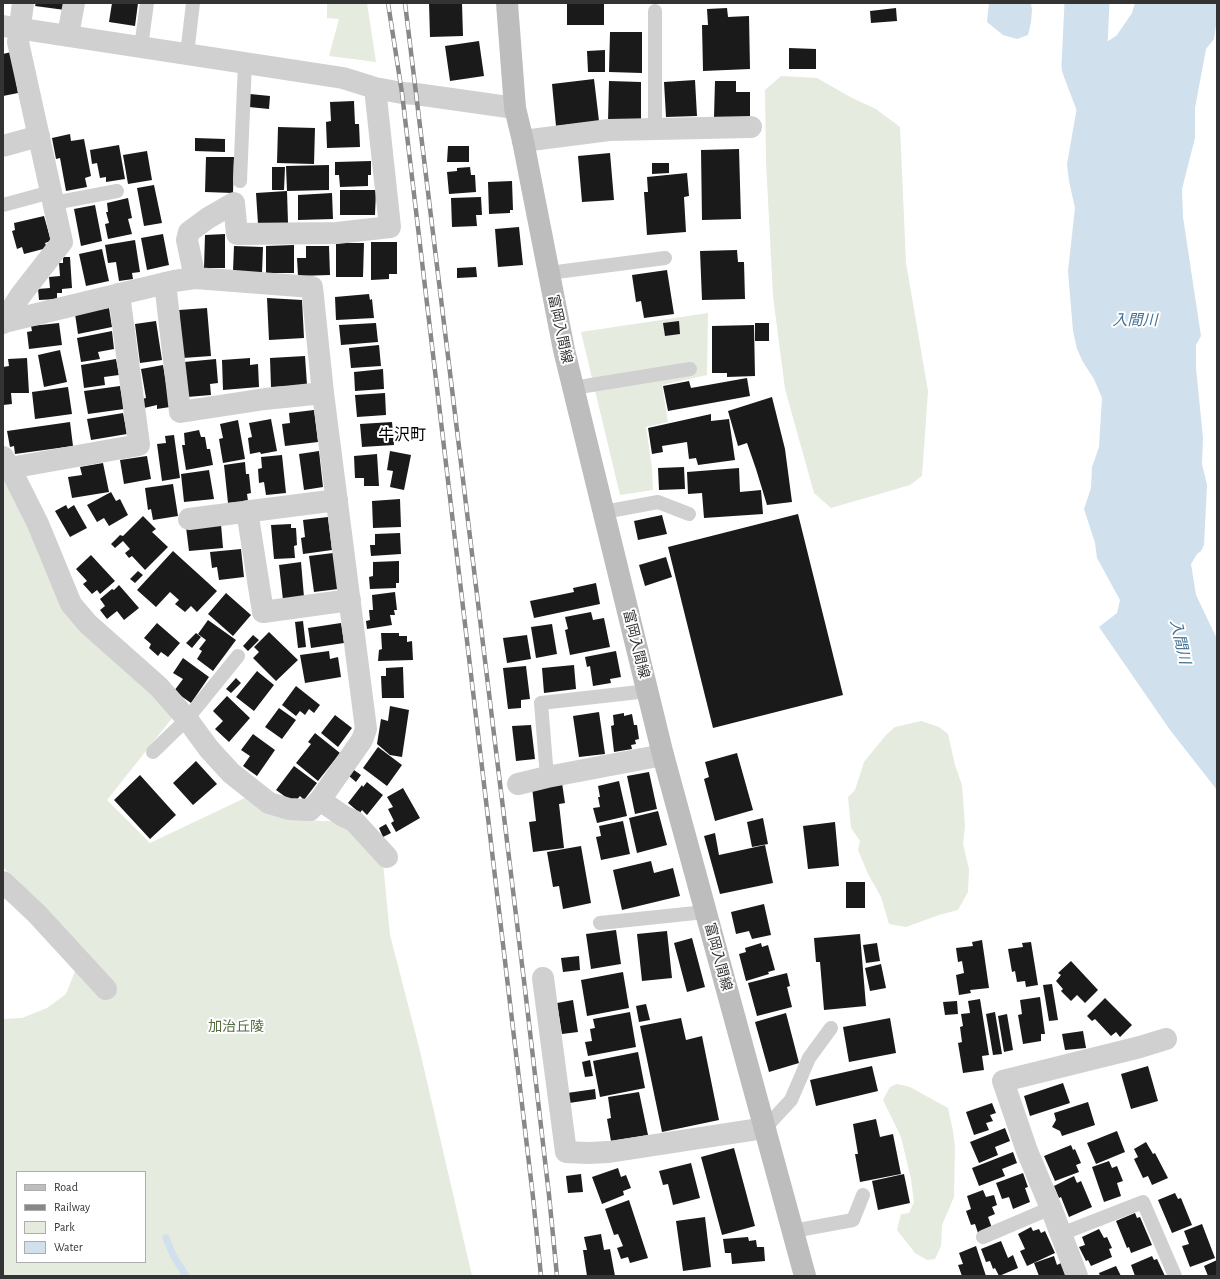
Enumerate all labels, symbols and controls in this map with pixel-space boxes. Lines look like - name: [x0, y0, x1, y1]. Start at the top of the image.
- street label: 富岡入間線: [545, 293, 575, 365]
- water label: 入間川: [1113, 311, 1157, 329]
- district label: 牛沢町: [378, 425, 426, 445]
- street label: 富岡入間線: [619, 608, 653, 680]
- water label: 入間川: [1166, 618, 1194, 666]
- street label: 富岡入間線: [701, 921, 735, 993]
- park label: 加治丘陵: [208, 1019, 264, 1035]
- legend: [16, 1171, 146, 1263]
- text: Road: [54, 1181, 78, 1193]
- text: Railway: [54, 1201, 90, 1213]
- text: Park: [54, 1221, 75, 1233]
- text: Water: [54, 1241, 83, 1253]

